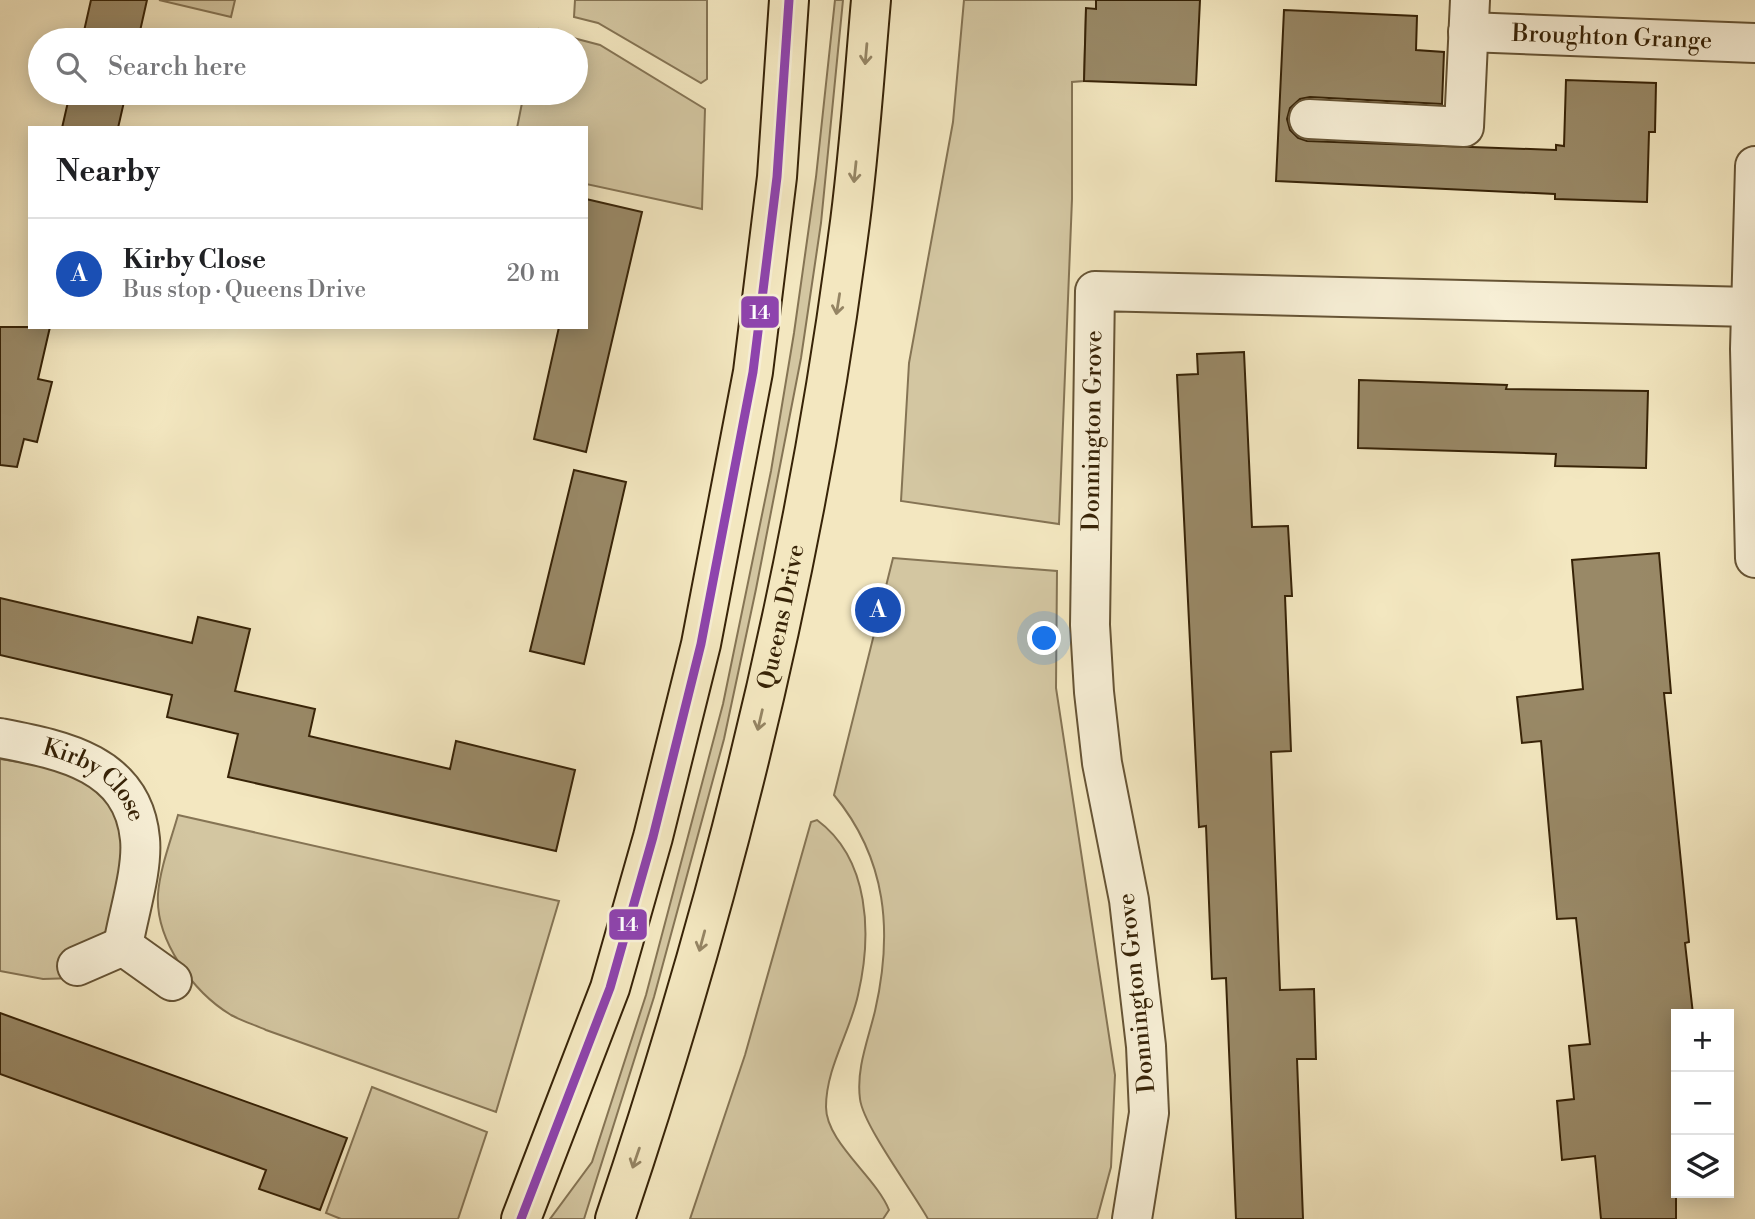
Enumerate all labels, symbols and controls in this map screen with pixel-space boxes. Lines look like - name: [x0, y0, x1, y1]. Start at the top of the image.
- street label: Broughton Grange: [1510, 19, 1713, 56]
- search box: [28, 28, 588, 105]
- one-way arrow: [859, 42, 872, 65]
- icon: search: [52, 48, 90, 86]
- text: Search here: [108, 51, 247, 83]
- text: Nearby: [56, 153, 160, 191]
- one-way arrow: [848, 161, 861, 183]
- text: Kirby Close: [123, 244, 266, 276]
- text: A: [71, 260, 87, 288]
- text: 20 m: [507, 260, 560, 288]
- text: Bus stop · Queens Drive: [123, 276, 366, 304]
- one-way arrow: [831, 292, 844, 315]
- line badge: 14: [740, 295, 780, 329]
- text: 14: [749, 301, 771, 325]
- street label: Donnington Grove: [1076, 330, 1109, 531]
- street label: Queens Drive: [751, 542, 812, 692]
- pin: A: [855, 584, 901, 636]
- your location: [1027, 621, 1061, 655]
- one-way arrow: [753, 709, 766, 731]
- street label: Kirby Close: [39, 733, 151, 825]
- street label: Donnington Grove: [1112, 892, 1162, 1094]
- line badge: 14: [608, 908, 648, 941]
- text: 14: [617, 913, 639, 937]
- one-way arrow: [695, 929, 708, 951]
- map controls: [1671, 1009, 1734, 1198]
- button: +: [1671, 1009, 1734, 1072]
- button: −: [1671, 1072, 1734, 1135]
- button: layers: [1671, 1135, 1734, 1198]
- one-way arrow: [629, 1147, 642, 1169]

